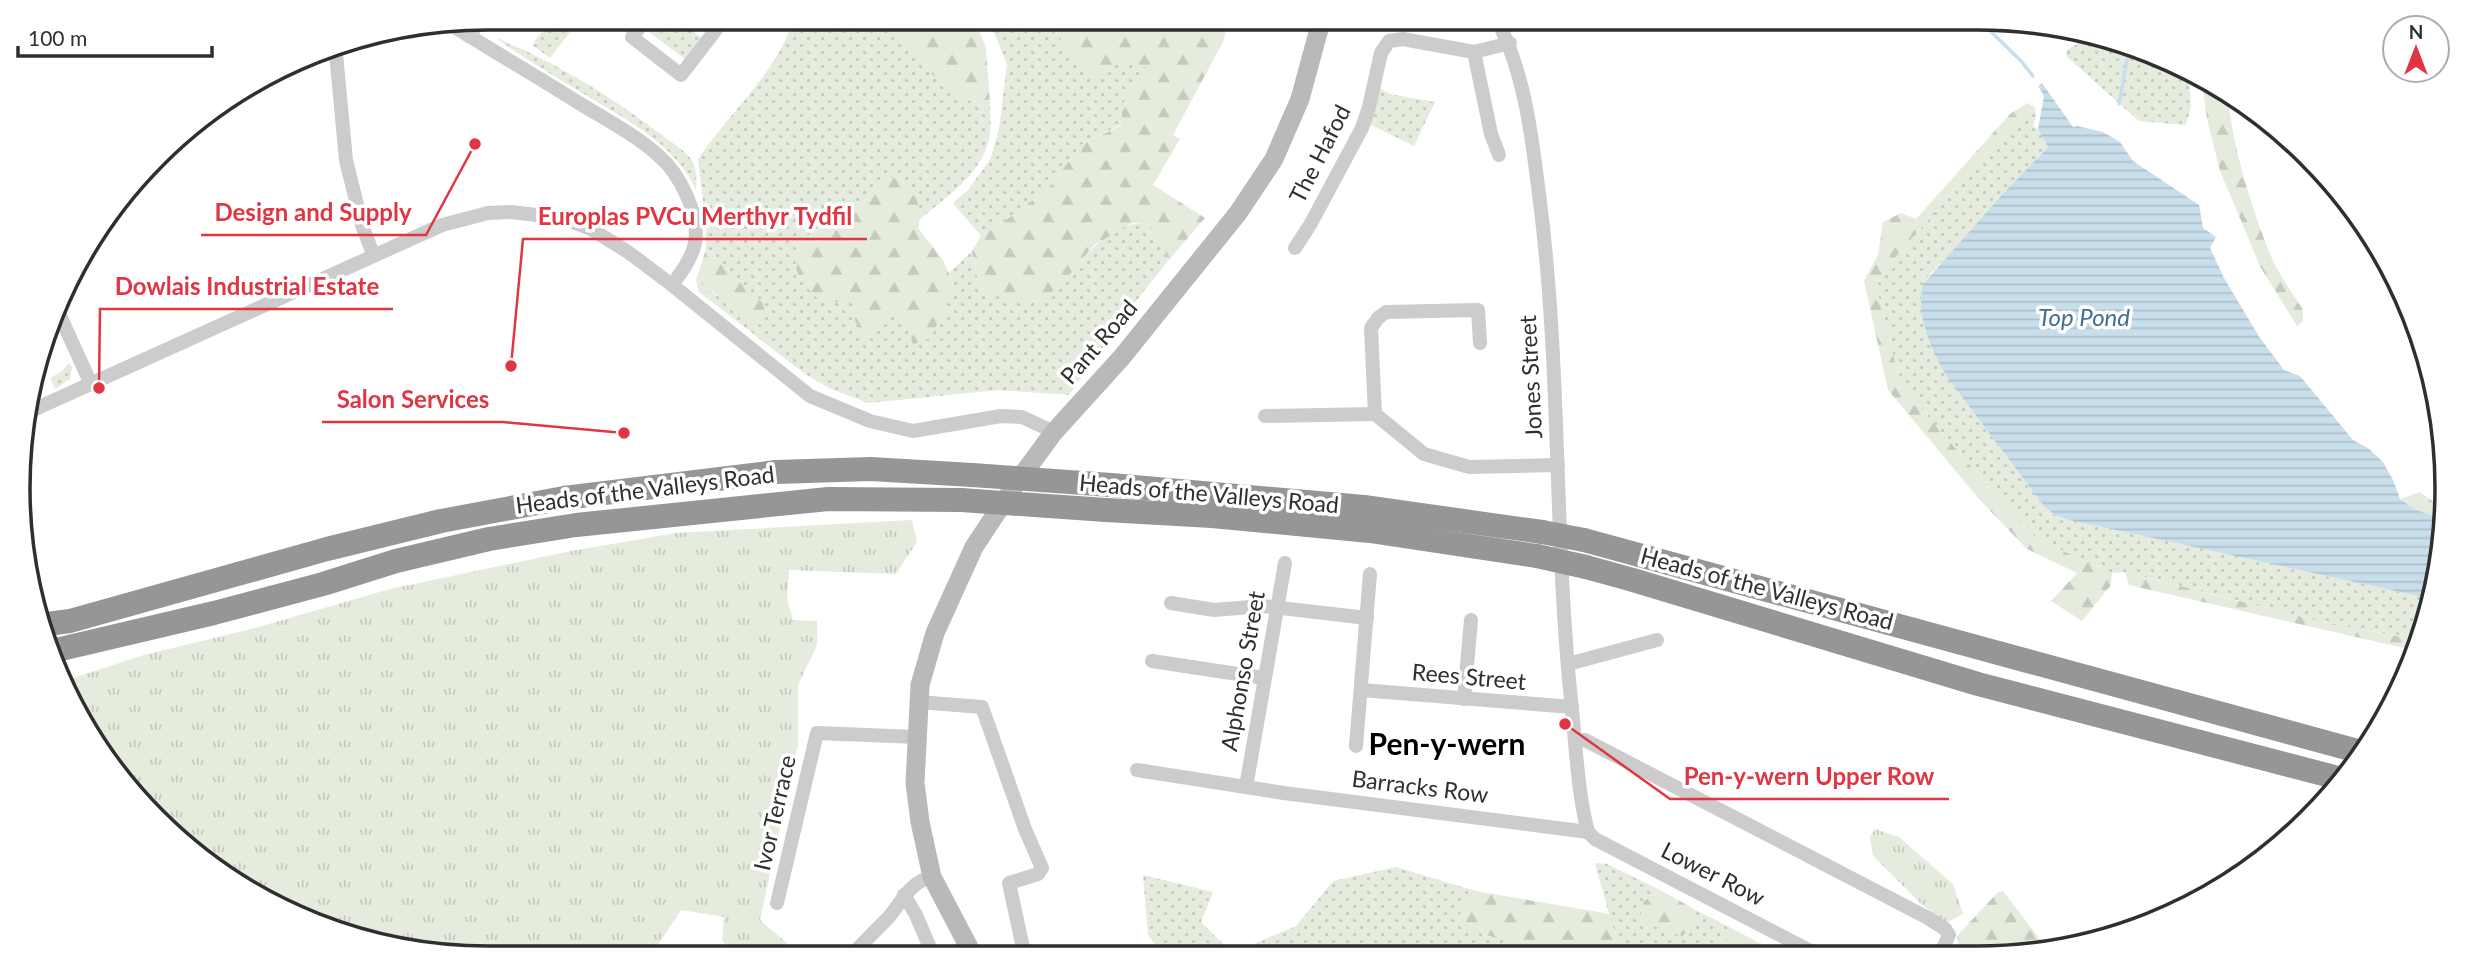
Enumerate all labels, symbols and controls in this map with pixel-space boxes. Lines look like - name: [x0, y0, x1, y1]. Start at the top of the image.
- scale bar: [18, 14, 212, 58]
- north arrow: [2381, 14, 2451, 84]
- text: N: [2409, 20, 2423, 43]
- text: 100 m: [28, 25, 87, 50]
- street label: The Hafod: [1282, 100, 1356, 207]
- callout: Design and Supply: [201, 190, 426, 235]
- callout: Europlas PVCu Merthyr Tydfil: [523, 194, 867, 239]
- text: Design and Supply: [214, 197, 412, 226]
- text: Europlas PVCu Merthyr Tydfil: [538, 201, 852, 230]
- callout: Dowlais Industrial Estate: [100, 264, 393, 309]
- text: Dowlais Industrial Estate: [115, 271, 379, 300]
- street label: Pant Road: [1054, 293, 1143, 389]
- water label: Top Pond: [2038, 302, 2130, 331]
- street label: Jones Street: [1513, 314, 1547, 440]
- callout: Salon Services: [322, 377, 503, 422]
- text: Salon Services: [337, 384, 489, 413]
- street label: Heads of the Valleys Road: [514, 459, 776, 519]
- street label: Heads of the Valleys Road: [1078, 468, 1340, 518]
- street label: Heads of the Valleys Road: [1638, 541, 1897, 635]
- street label: Alphonso Street: [1214, 588, 1270, 753]
- street label: Rees Street: [1411, 657, 1528, 695]
- district label: Pen-y-wern: [1369, 725, 1525, 761]
- street label: Ivor Terrace: [747, 752, 801, 873]
- callout: Pen-y-wern Upper Row: [1670, 754, 1949, 799]
- text: Pen-y-wern Upper Row: [1684, 761, 1935, 790]
- street label: Barracks Row: [1350, 764, 1490, 808]
- street label: Lower Row: [1657, 835, 1770, 911]

